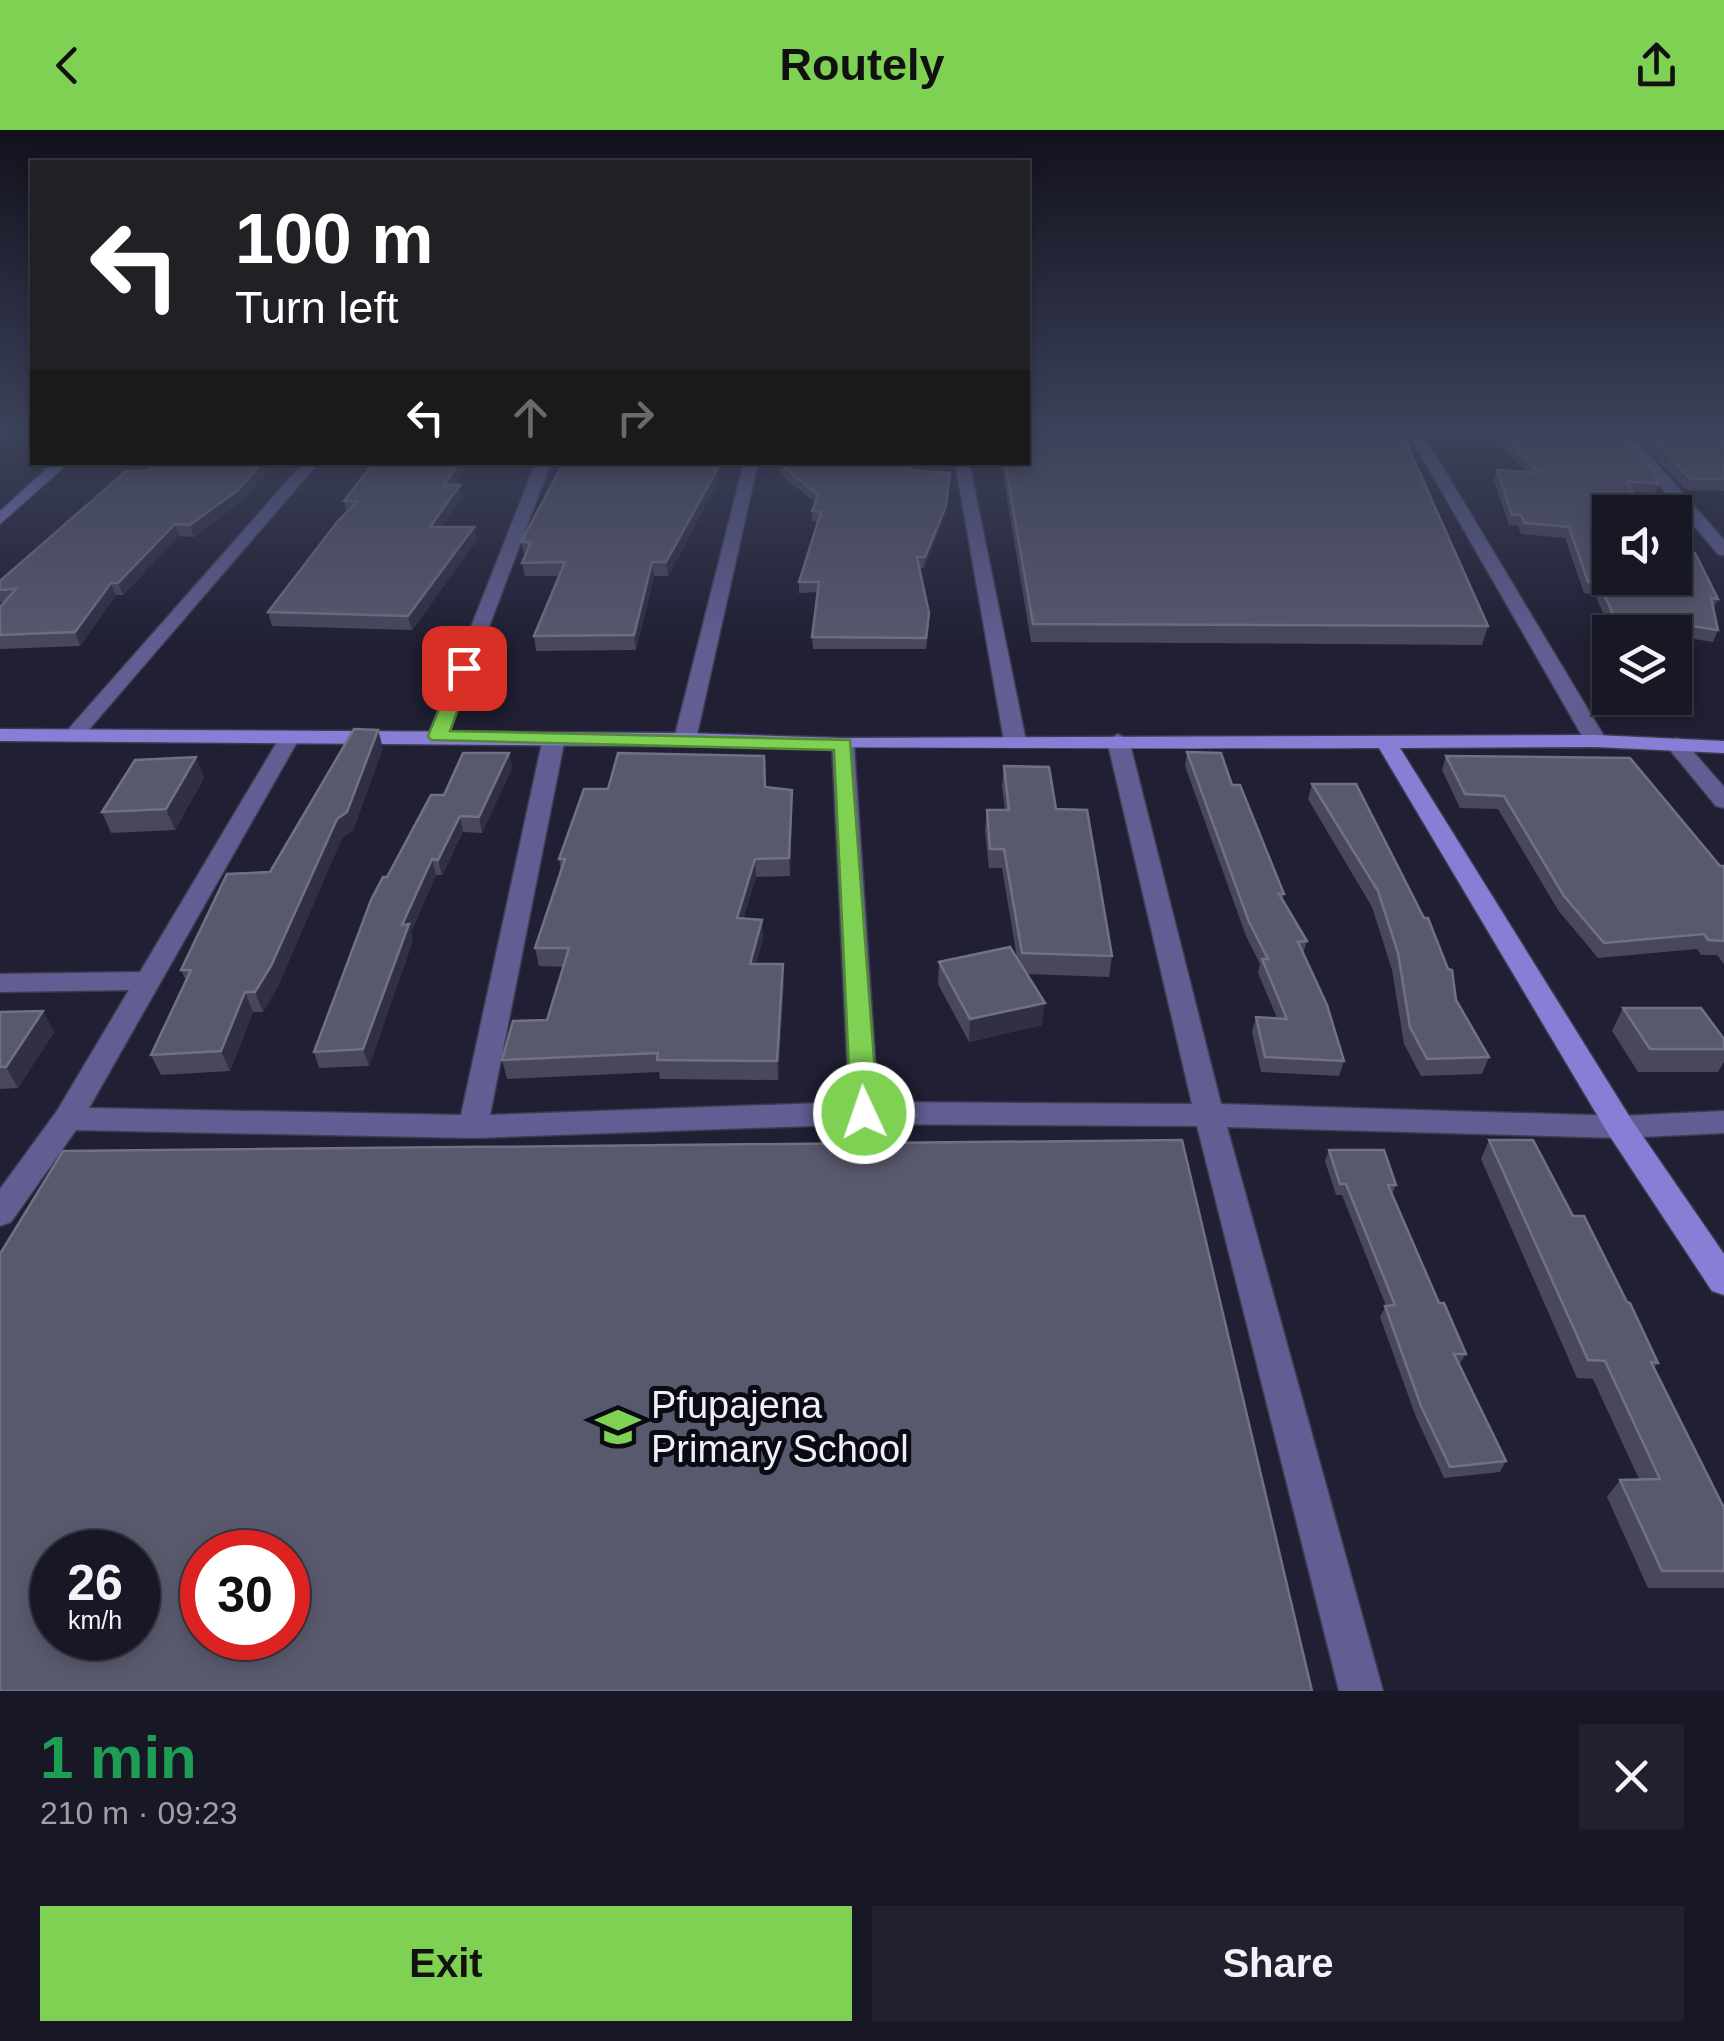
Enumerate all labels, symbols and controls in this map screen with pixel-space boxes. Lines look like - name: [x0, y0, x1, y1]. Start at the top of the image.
- icon: back: [40, 38, 95, 93]
- icon: share: [1629, 38, 1684, 93]
- text: Routely: [779, 39, 945, 90]
- icon: left: [70, 200, 200, 330]
- text: 100 m: [235, 200, 433, 278]
- text: Turn left: [235, 282, 398, 333]
- icon: left: [398, 390, 453, 445]
- icon: ahead: [503, 390, 558, 445]
- icon: right: [608, 390, 663, 445]
- map controls: [1592, 495, 1692, 715]
- button: sound: [1592, 495, 1692, 595]
- button: layers: [1592, 615, 1692, 715]
- pin: [422, 626, 507, 711]
- icon: arrive: [437, 641, 492, 696]
- position arrow: [812, 1061, 916, 1165]
- place label: Pfupajena Primary School: [651, 1384, 909, 1470]
- school or university icon: Pfupajena Primary School: [594, 1403, 642, 1451]
- speed limit sign: 30: [180, 1530, 310, 1660]
- text: 26: [67, 1555, 123, 1611]
- text: km/h: [68, 1606, 122, 1634]
- text: 1 min: [40, 1724, 197, 1791]
- button: close: [1579, 1724, 1684, 1829]
- text: 210 m · 09:23: [40, 1795, 237, 1831]
- button: Exit: [40, 1906, 852, 2021]
- button: Share: [872, 1906, 1684, 2021]

